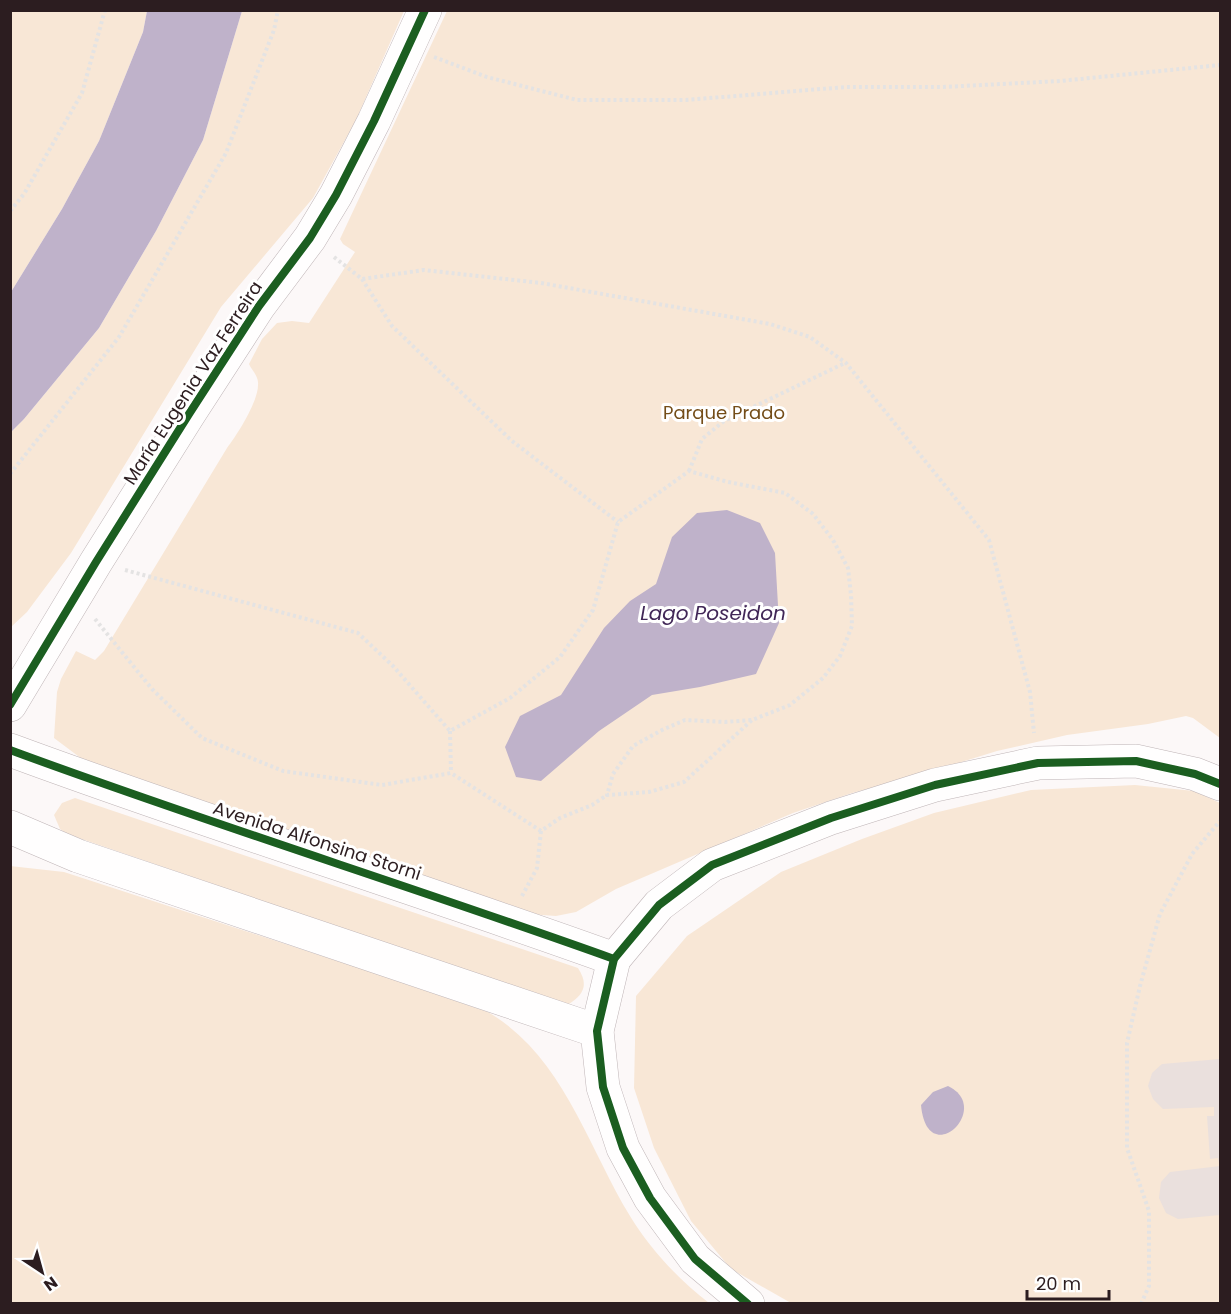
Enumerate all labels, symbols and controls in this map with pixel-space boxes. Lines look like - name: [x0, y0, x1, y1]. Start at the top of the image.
- street label: María Eugenia Vaz Ferreira: [117, 276, 268, 489]
- park label: Parque Prado: [663, 400, 785, 425]
- water label: Lago Poseidon: [640, 599, 786, 627]
- street label: Avenida Alfonsina Storni: [210, 795, 425, 886]
- north arrow: [12, 1242, 72, 1302]
- scale bar: [1027, 1263, 1110, 1301]
- text: N: [39, 1271, 62, 1297]
- text: 20 m: [1036, 1271, 1081, 1296]

